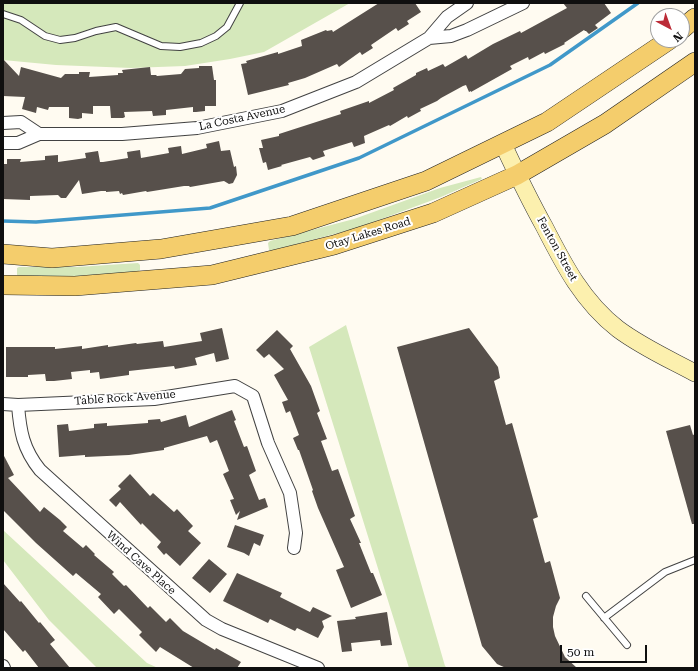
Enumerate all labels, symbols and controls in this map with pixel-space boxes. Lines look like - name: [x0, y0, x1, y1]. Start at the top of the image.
- north arrow: [650, 8, 690, 48]
- text: N: [670, 29, 685, 44]
- street label: La Costa Avenue: [198, 102, 286, 134]
- street label: Otay Lakes Road: [324, 215, 412, 253]
- street label: Fenton Street: [534, 215, 580, 283]
- street label: Table Rock Avenue: [74, 388, 176, 408]
- street label: Wind Cave Place: [104, 528, 178, 598]
- scale bar: [562, 637, 649, 663]
- text: 50 m: [567, 645, 594, 659]

